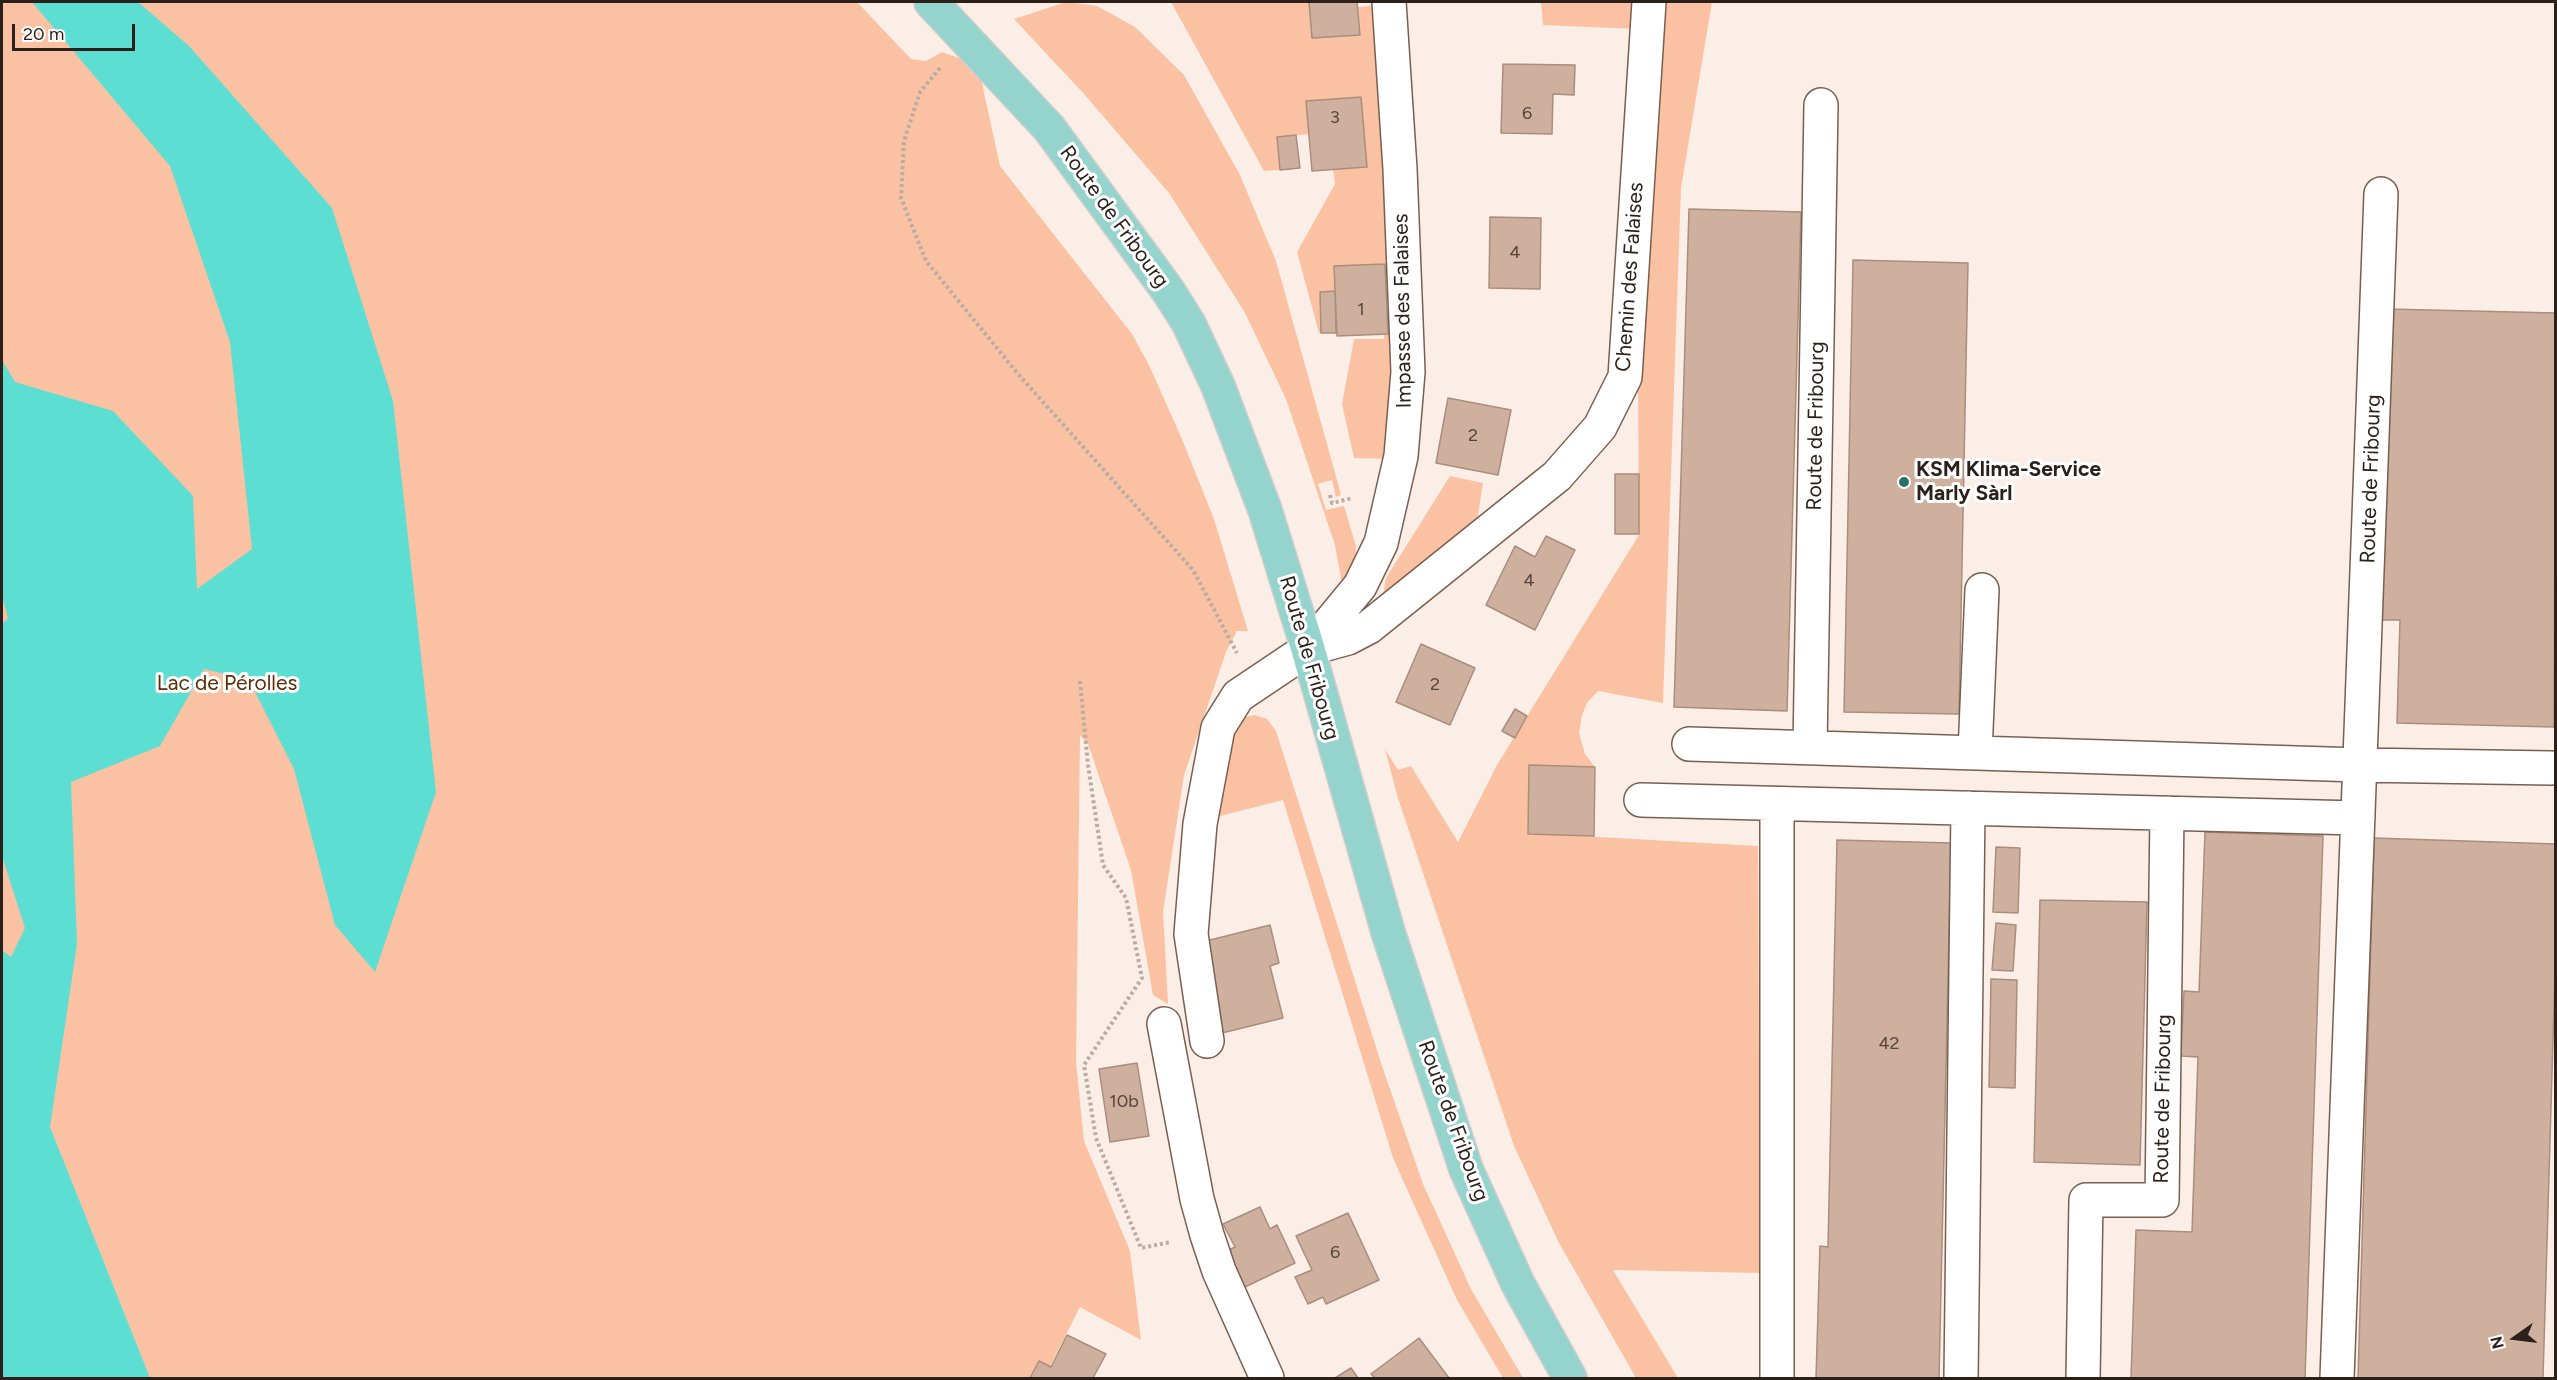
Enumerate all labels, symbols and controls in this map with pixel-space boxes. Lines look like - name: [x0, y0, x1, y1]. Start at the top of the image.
- scale bar: [15, 12, 138, 50]
- text: 20 m: [23, 23, 64, 45]
- house number: 6: [1522, 103, 1532, 125]
- house number: 3: [1330, 107, 1340, 129]
- street label: Route de Fribourg: [1054, 141, 1174, 293]
- street label: Chemin des Falaises: [1611, 181, 1649, 373]
- street label: Impasse des Falaises: [1389, 213, 1417, 409]
- house number: 4: [1509, 242, 1521, 264]
- house number: 1: [1357, 299, 1365, 321]
- street label: Route de Fribourg: [1802, 341, 1830, 511]
- street label: Route de Fribourg: [2355, 394, 2387, 564]
- house number: 2: [1468, 425, 1478, 447]
- place label: KSM Klima-Service Marly Sàrl: [1916, 457, 2101, 507]
- marker: KSM Klima-Service Marly Sàrl: [1897, 475, 1911, 489]
- house number: 4: [1523, 570, 1535, 592]
- street label: Route de Fribourg: [1274, 573, 1344, 743]
- park label: Lac de Pérolles: [157, 671, 297, 697]
- house number: 2: [1430, 674, 1440, 696]
- street label: Route de Fribourg: [2149, 1014, 2177, 1184]
- house number: 42: [1878, 1033, 1900, 1055]
- street label: Route de Fribourg: [1412, 1037, 1494, 1205]
- house number: 10b: [1109, 1091, 1139, 1113]
- house number: 6: [1330, 1242, 1340, 1264]
- north arrow: [2485, 1308, 2545, 1368]
- text: N: [2486, 1334, 2508, 1351]

